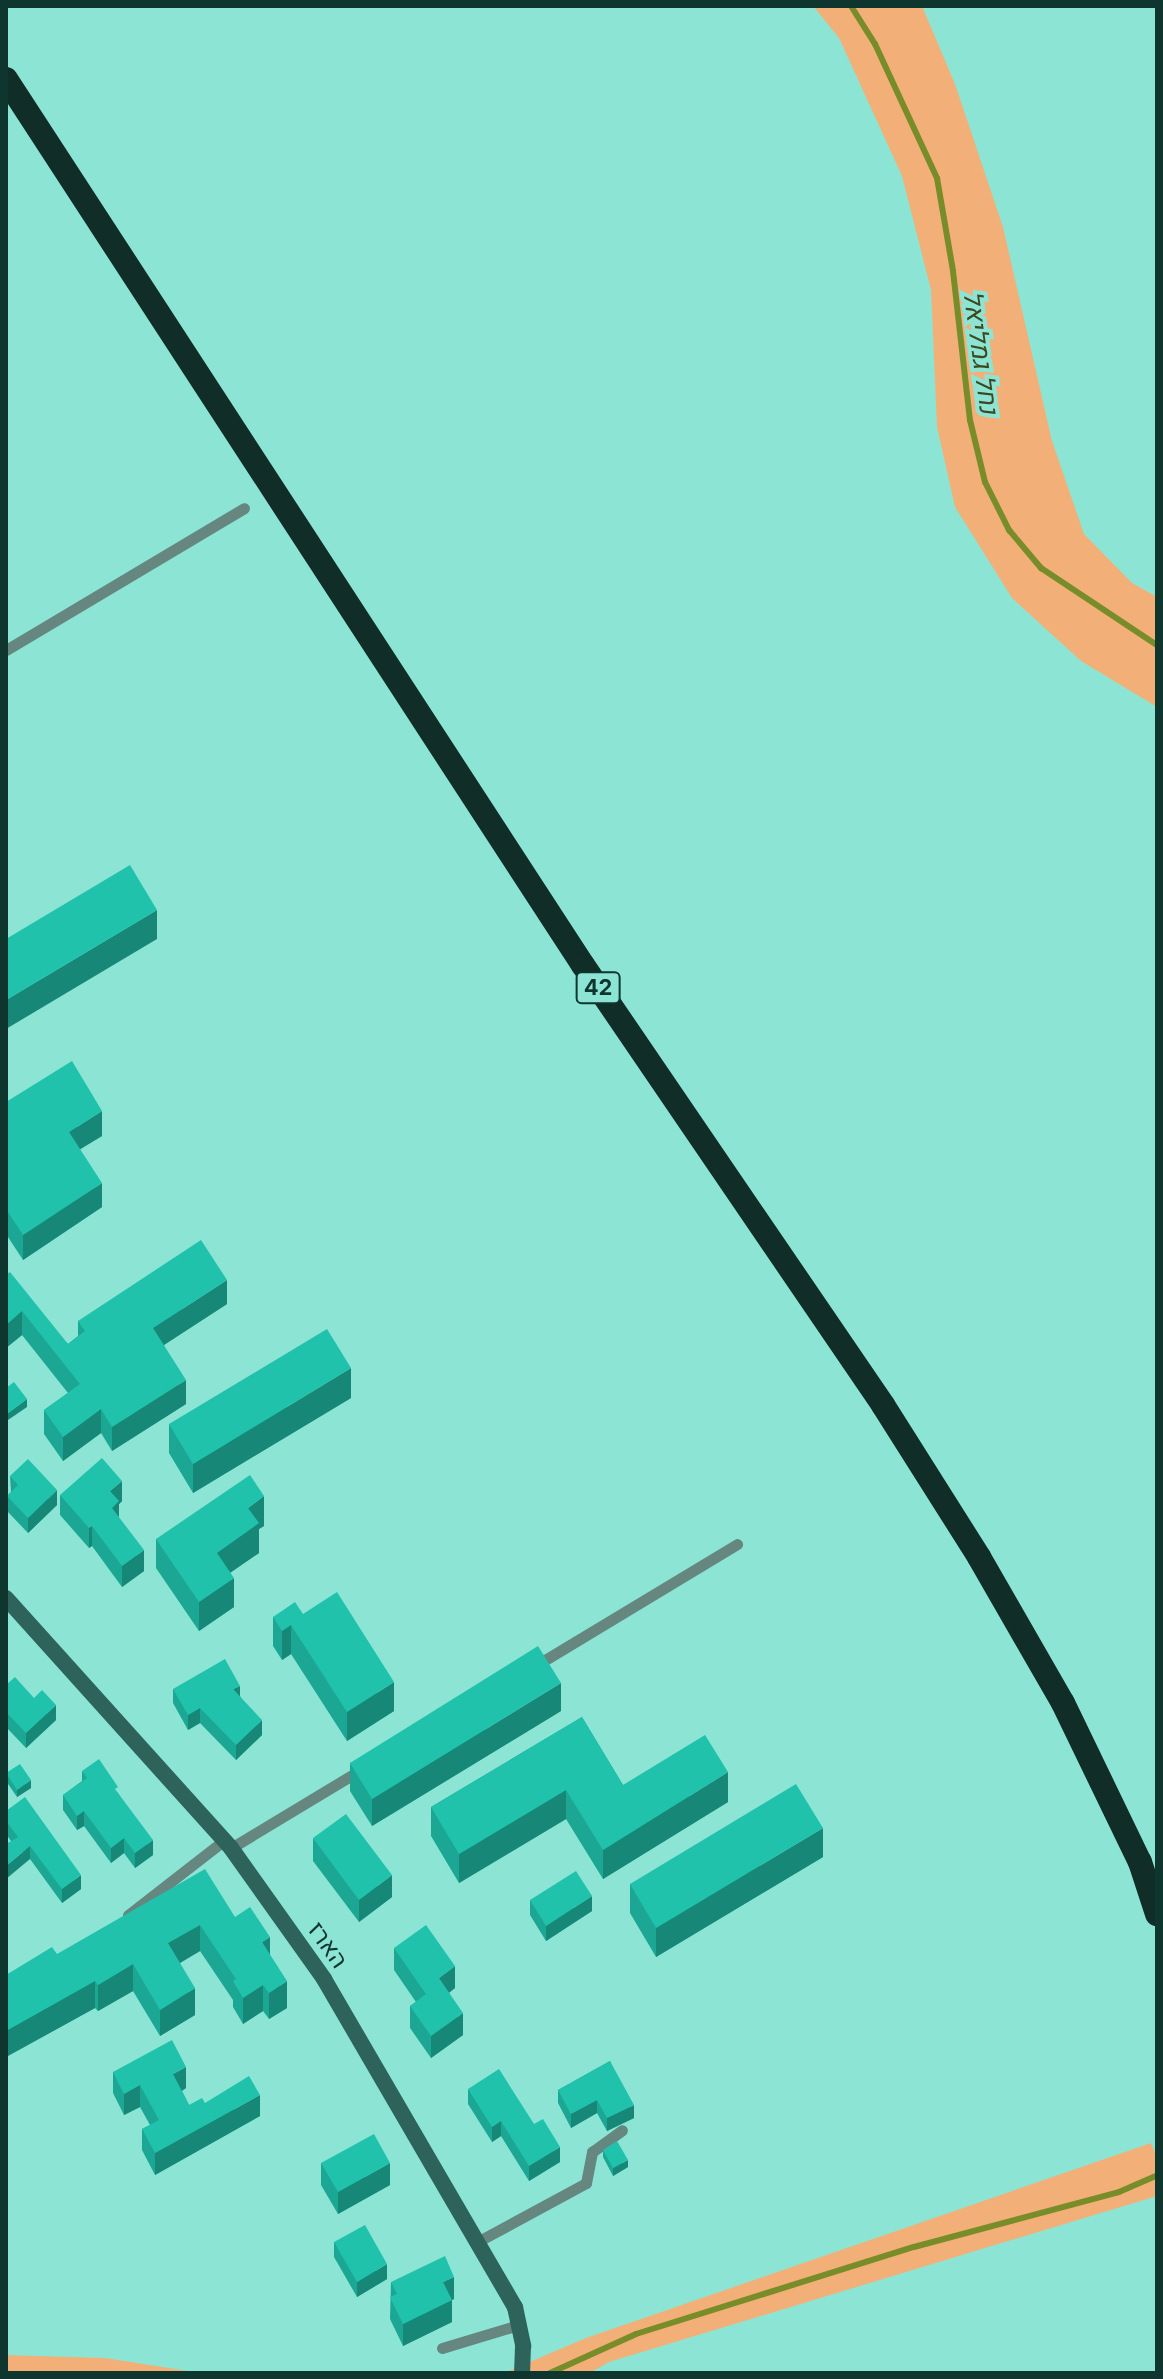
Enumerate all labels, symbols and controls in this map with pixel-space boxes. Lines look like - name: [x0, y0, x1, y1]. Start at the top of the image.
- water label: נחל גמליאל: [957, 289, 1005, 415]
- road number: 42: [574, 970, 622, 1006]
- street label: הארז: [302, 1916, 354, 1974]

